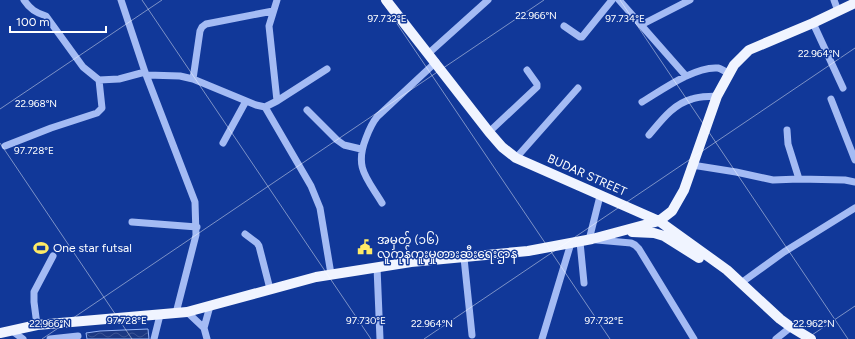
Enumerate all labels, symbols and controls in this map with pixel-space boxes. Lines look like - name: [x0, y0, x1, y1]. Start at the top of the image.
- scale bar: [10, 8, 106, 34]
- text: 22.966°N: [515, 9, 557, 22]
- text: 97.732°E: [367, 12, 407, 25]
- text: 97.734°E: [605, 12, 645, 25]
- text: 100 m: [16, 15, 50, 29]
- text: 22.964°N: [798, 47, 840, 60]
- text: 22.968°N: [15, 97, 57, 110]
- text: 97.728°E: [14, 144, 54, 157]
- street label: BUDAR STREET: [545, 151, 629, 199]
- place label: အမှတ် (၁၆) လူကုန်ကူးမှုတားဆီးရေးဌာန: [377, 231, 518, 264]
- public building icon: အမှတ် (၁၆) လူကုန်ကူးမှုတားဆီးရေးဌာန: [356, 238, 374, 256]
- sports icon: One star futsal: [32, 239, 50, 257]
- place label: One star futsal: [53, 241, 132, 255]
- text: 97.728°E: [107, 314, 147, 327]
- text: 97.730°E: [346, 314, 386, 327]
- text: 97.732°E: [584, 314, 624, 327]
- text: 22.966°N: [29, 317, 71, 330]
- text: 22.964°N: [411, 317, 453, 330]
- text: 22.962°N: [793, 317, 835, 330]

